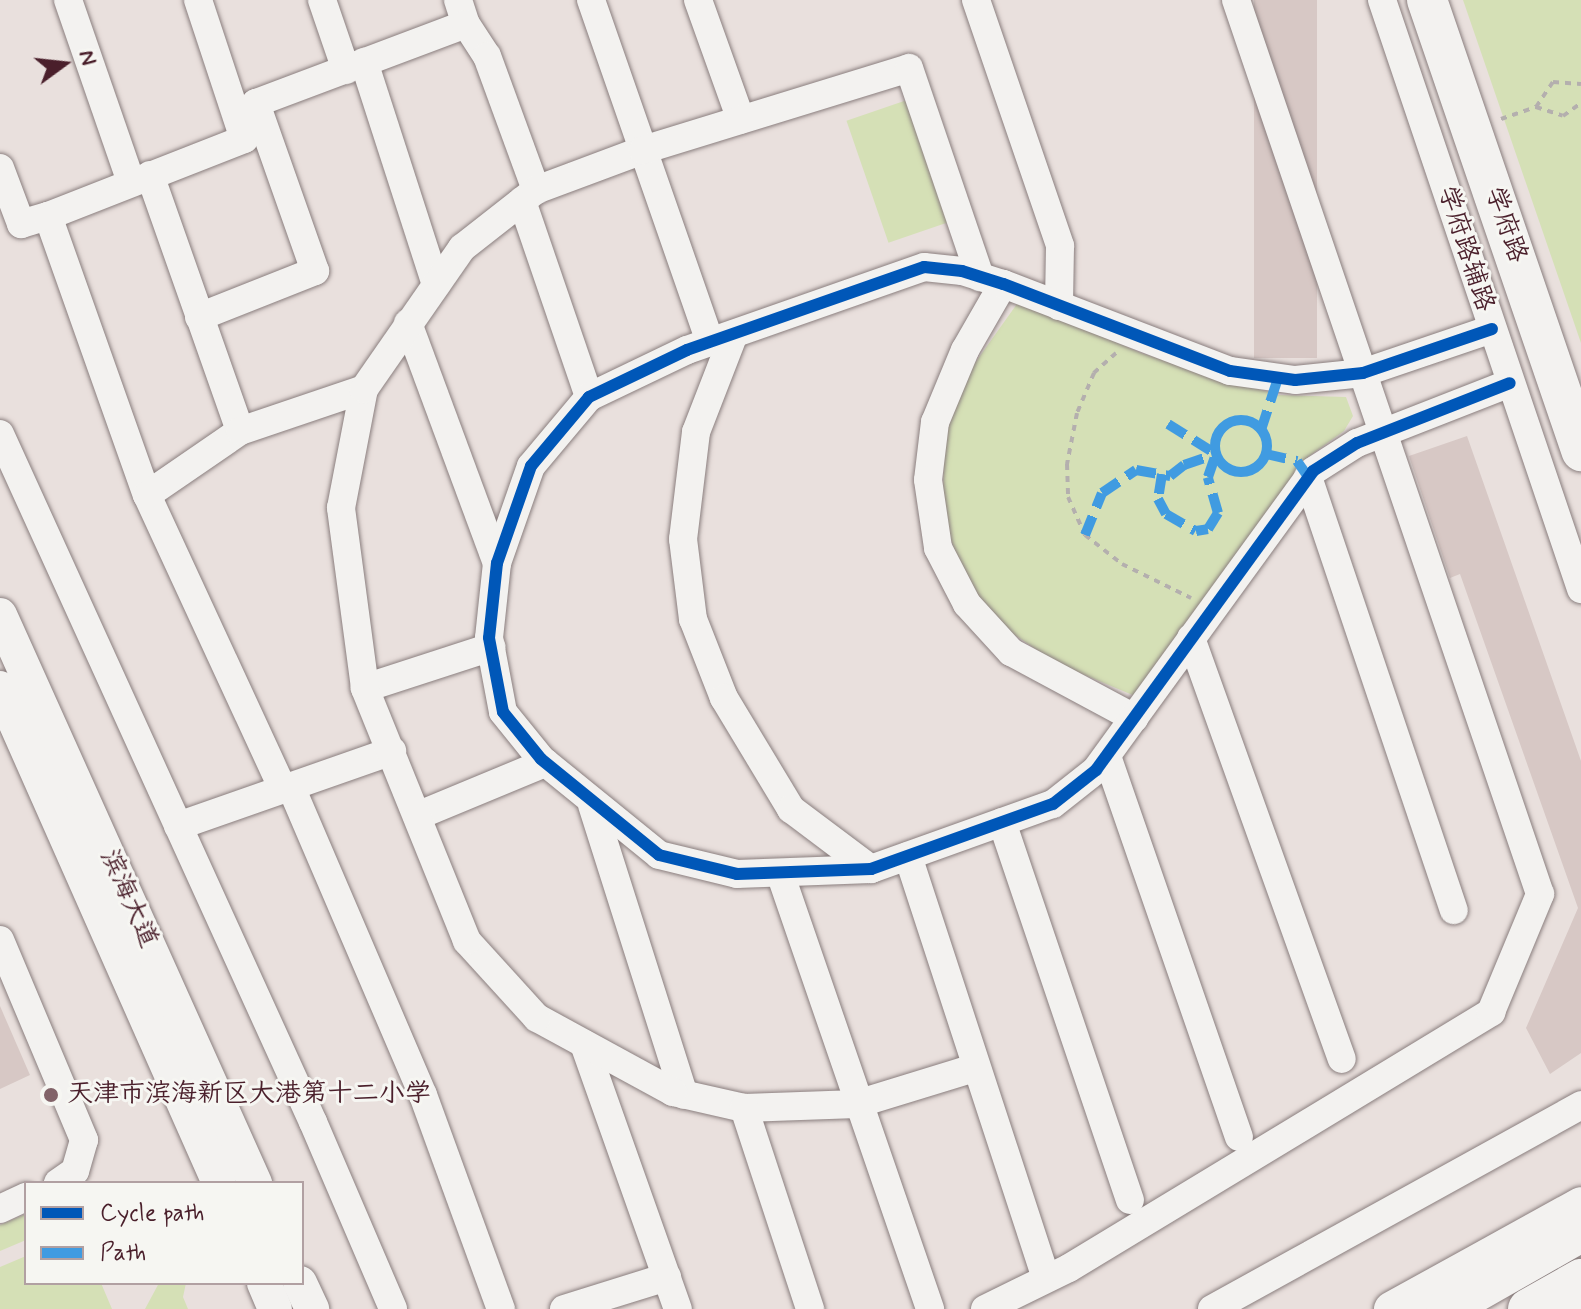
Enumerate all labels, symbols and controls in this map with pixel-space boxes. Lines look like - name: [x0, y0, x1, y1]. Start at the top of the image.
- north arrow: [24, 24, 104, 104]
- text: N: [72, 47, 103, 68]
- street label: 学府路辅路: [1430, 182, 1500, 316]
- street label: 学府路: [1478, 183, 1532, 267]
- street label: 滨海大道: [93, 845, 163, 953]
- place label: 天津市滨海新区大港第十二小学: [67, 1079, 431, 1111]
- marker: 天津市滨海新区大港第十二小学: [42, 1086, 60, 1104]
- legend: [24, 1181, 304, 1285]
- text: Cycle path: [100, 1198, 205, 1229]
- text: Path: [100, 1238, 146, 1269]

